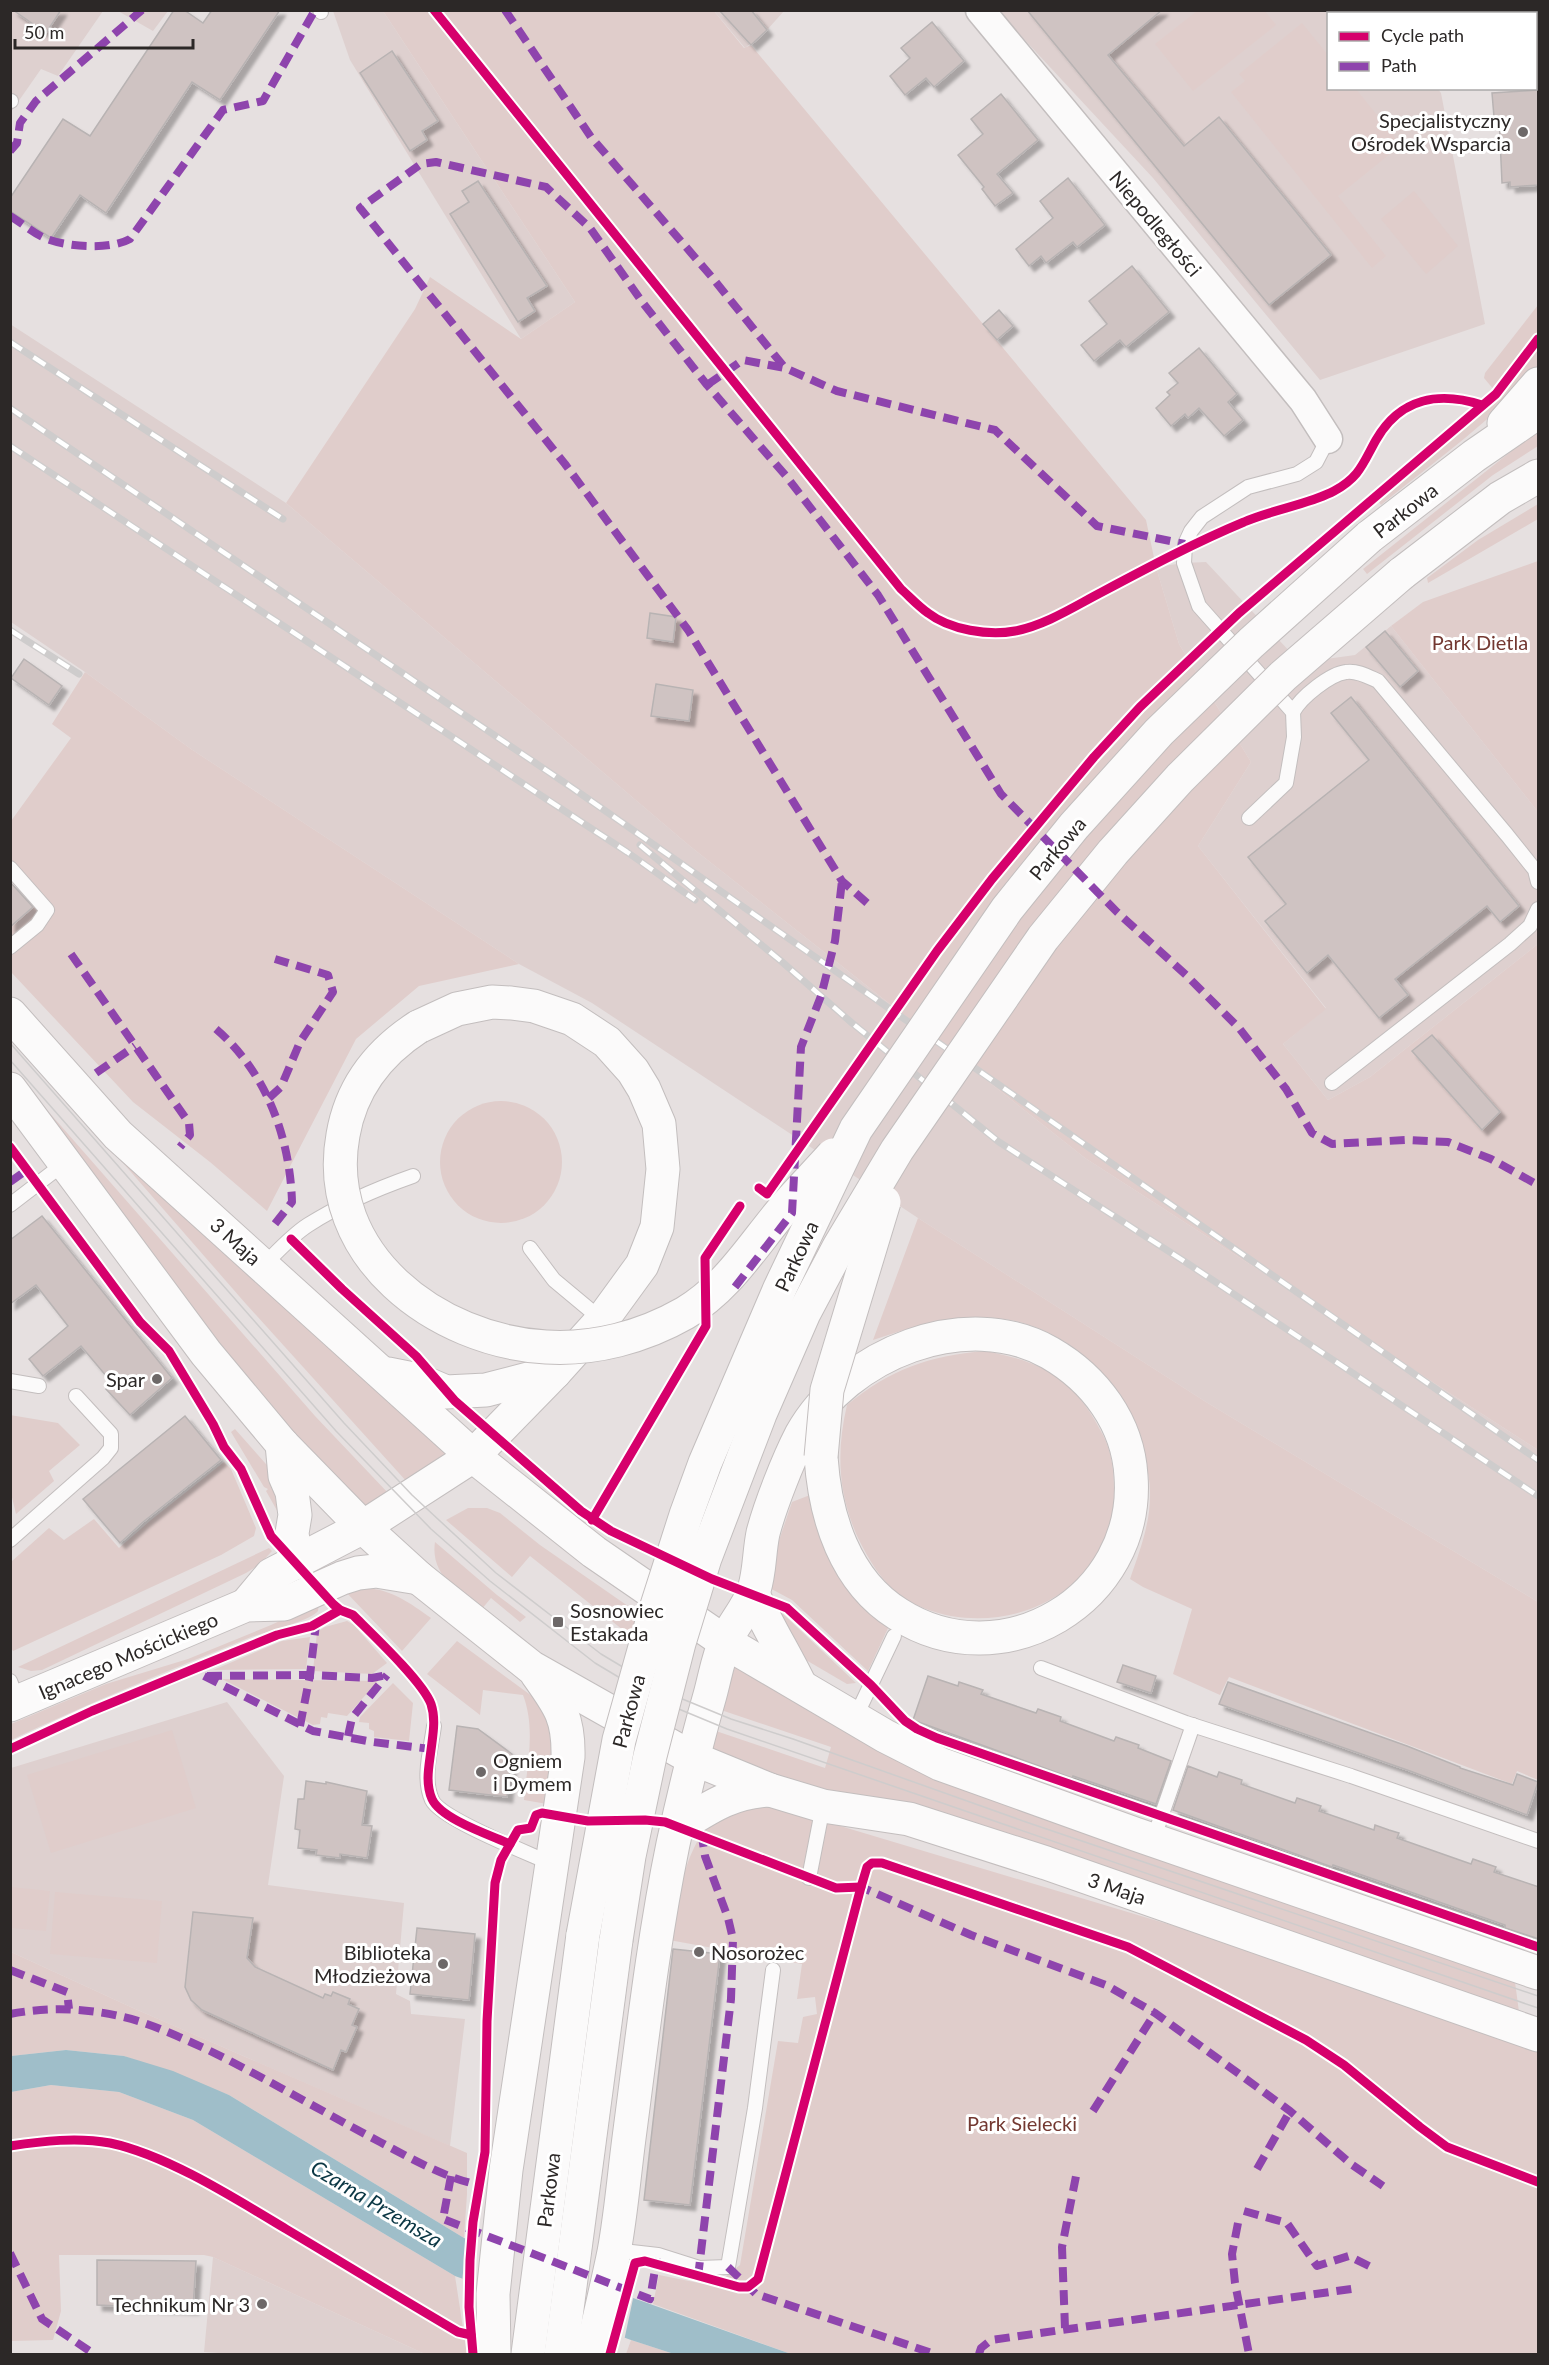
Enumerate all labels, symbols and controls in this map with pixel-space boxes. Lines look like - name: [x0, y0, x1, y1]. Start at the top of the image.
- scale bar: [15, 12, 194, 50]
- legend: [1327, 12, 1537, 90]
- text: 50 m: [24, 21, 64, 43]
- text: Cycle path: [1381, 24, 1464, 46]
- text: Path: [1381, 54, 1417, 76]
- place label: Specjalistyczny Ośrodek Wsparcia: [1351, 108, 1512, 155]
- marker: Specjalistyczny Ośrodek Wsparcia: [1516, 125, 1530, 139]
- street label: Niepodległości: [1105, 165, 1207, 281]
- street label: Parkowa: [1368, 477, 1442, 543]
- park label: Park Dietla: [1432, 630, 1528, 654]
- street label: Parkowa: [1024, 811, 1090, 885]
- street label: 3 Maja: [206, 1212, 266, 1270]
- street label: Parkowa: [769, 1217, 823, 1295]
- place label: Spar: [106, 1367, 146, 1391]
- marker: Spar: [150, 1372, 164, 1386]
- place label: Sosnowiec Estakada: [570, 1598, 664, 1645]
- street label: Ignacego Mościckiego: [35, 1606, 221, 1704]
- marker: Sosnowiec Estakada: [551, 1615, 565, 1629]
- street label: Parkowa: [607, 1672, 649, 1750]
- place label: Ogniem i Dymem: [493, 1748, 572, 1795]
- marker: Ogniem i Dymem: [474, 1765, 488, 1779]
- street label: 3 Maja: [1085, 1867, 1149, 1909]
- place label: Biblioteka Młodzieżowa: [314, 1940, 431, 1987]
- place label: Nosorożec: [711, 1940, 805, 1964]
- marker: Nosorożec: [692, 1945, 706, 1959]
- marker: Biblioteka Młodzieżowa: [436, 1957, 450, 1971]
- park label: Park Sielecki: [967, 2111, 1077, 2135]
- street label: Parkowa: [532, 2151, 564, 2229]
- water label: Czarna Przemsza: [307, 2154, 447, 2252]
- place label: Technikum Nr 3: [112, 2292, 250, 2316]
- marker: Technikum Nr 3: [255, 2297, 269, 2311]

